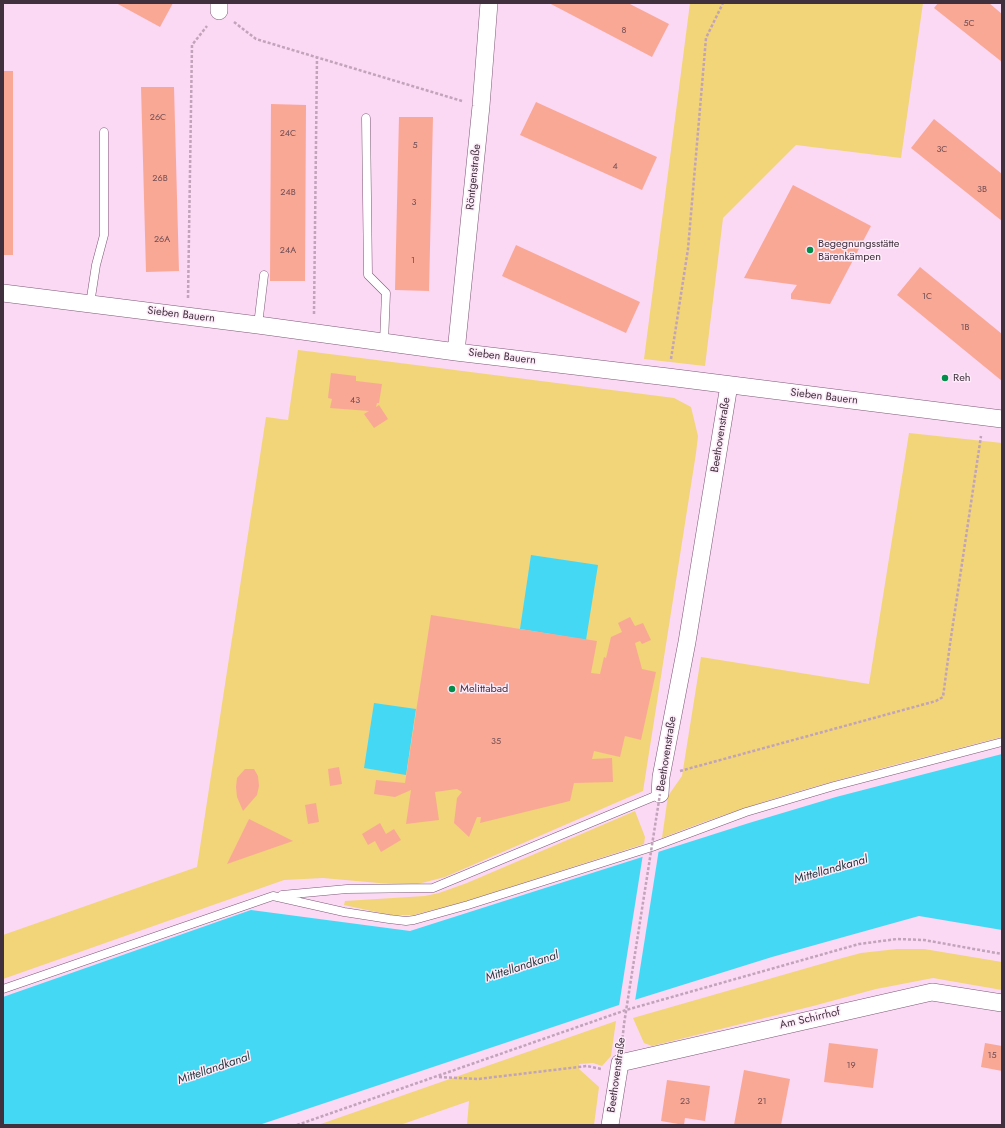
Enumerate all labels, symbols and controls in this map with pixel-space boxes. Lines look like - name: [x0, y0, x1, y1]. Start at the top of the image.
- house number: 5C: [963, 19, 975, 29]
- house number: 8: [622, 26, 626, 36]
- house number: 26C: [150, 113, 166, 123]
- house number: 24C: [280, 129, 296, 139]
- house number: 5: [412, 141, 418, 151]
- street label: Röntgenstraße: [464, 143, 484, 211]
- house number: 3C: [936, 145, 948, 155]
- house number: 4: [612, 162, 618, 172]
- house number: 26B: [152, 174, 168, 184]
- house number: 3B: [977, 185, 987, 195]
- house number: 24B: [280, 188, 296, 198]
- house number: 3: [412, 198, 416, 208]
- house number: 26A: [154, 235, 170, 245]
- place label: Begegnungsstätte Bärenkämpen: [818, 237, 899, 263]
- marker: Begegnungsstätte Bärenkämpen: [805, 245, 815, 255]
- house number: 24A: [280, 246, 296, 256]
- house number: 1: [411, 256, 415, 266]
- house number: 1C: [922, 292, 932, 302]
- street label: Sieben Bauern: [146, 304, 216, 326]
- house number: 1B: [960, 323, 970, 333]
- street label: Sieben Bauern: [467, 346, 537, 368]
- place label: Reh: [953, 371, 971, 385]
- marker: Reh: [940, 373, 950, 383]
- street label: Sieben Bauern: [789, 386, 859, 408]
- house number: 43: [350, 396, 360, 406]
- street label: Beethovenstraße: [709, 397, 733, 473]
- place label: Melittabad: [460, 682, 508, 696]
- marker: Melittabad: [447, 684, 457, 694]
- street label: Beethovenstraße: [655, 716, 679, 792]
- house number: 35: [491, 737, 501, 747]
- water label: Mittellandkanal: [793, 853, 869, 887]
- water label: Mittellandkanal: [484, 948, 560, 986]
- street label: Am Schirrhof: [779, 1006, 841, 1032]
- street label: Beethovenstraße: [605, 1037, 629, 1113]
- water label: Mittellandkanal: [176, 1050, 252, 1088]
- house number: 15: [987, 1051, 997, 1061]
- house number: 19: [846, 1061, 856, 1071]
- house number: 23: [680, 1097, 690, 1107]
- house number: 21: [757, 1097, 767, 1107]

